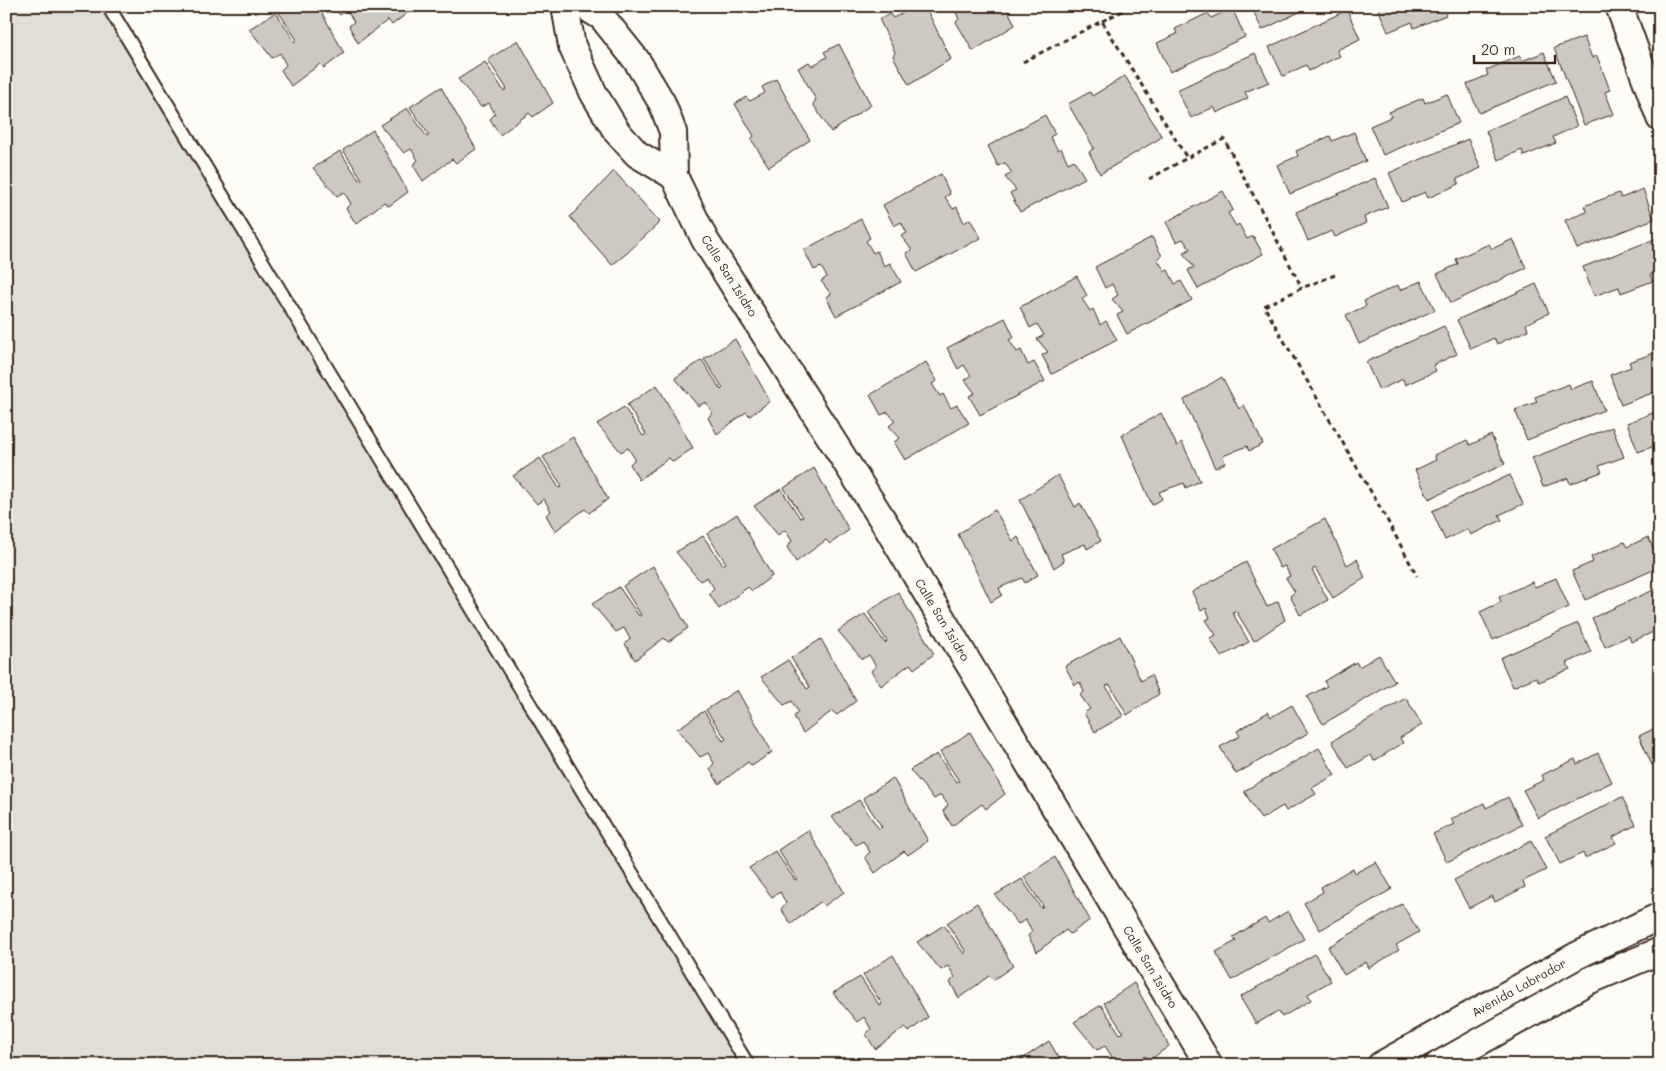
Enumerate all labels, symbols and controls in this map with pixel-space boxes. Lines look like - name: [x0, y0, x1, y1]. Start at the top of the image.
- scale bar: [1474, 32, 1555, 64]
- text: 20 m: [1481, 39, 1515, 59]
- street label: Calle San Isidro: [698, 232, 761, 319]
- street label: Calle San Isidro: [912, 575, 974, 664]
- street label: Calle San Isidro: [1120, 922, 1182, 1011]
- street label: Avenida Labrador: [1468, 954, 1569, 1020]

